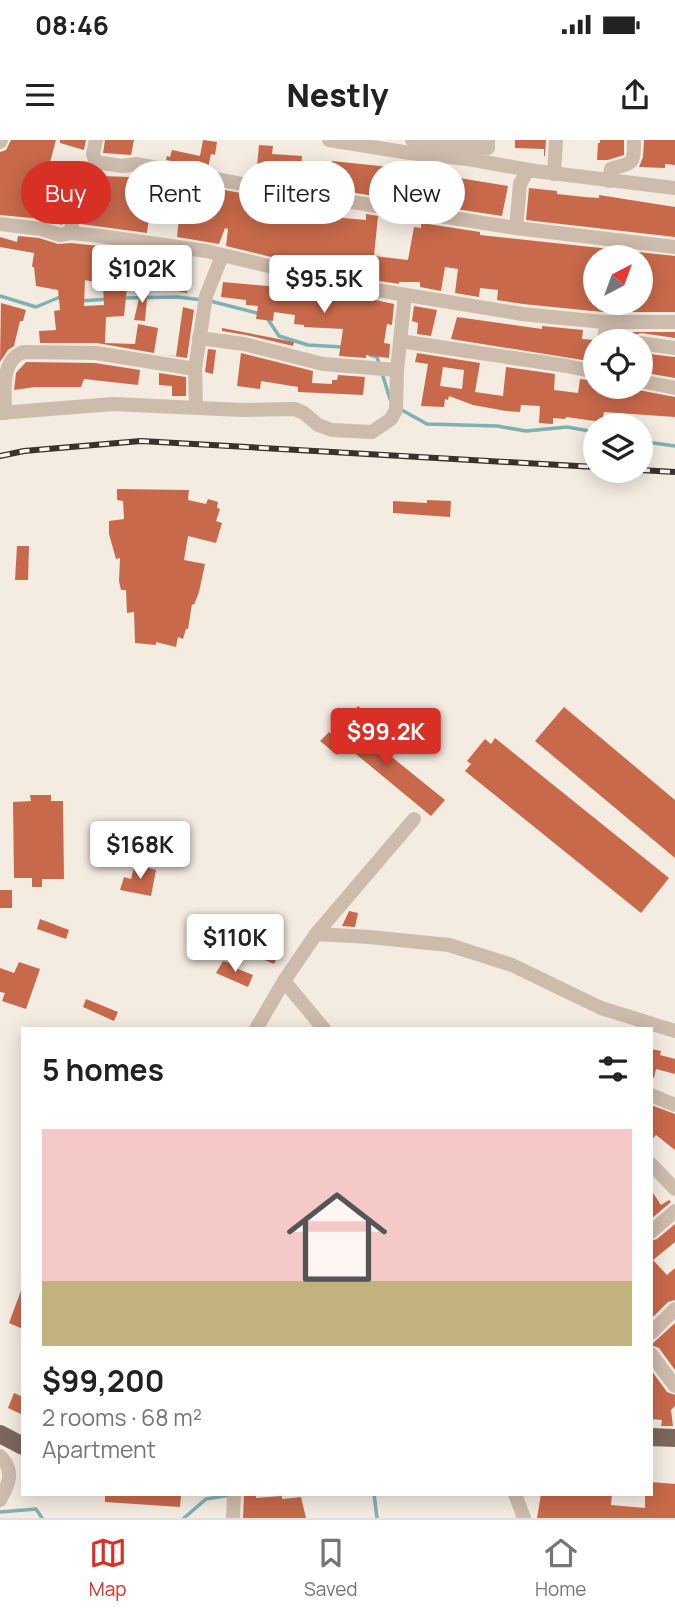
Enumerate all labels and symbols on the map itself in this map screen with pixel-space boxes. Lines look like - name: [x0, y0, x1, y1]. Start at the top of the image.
- north arrow: [583, 245, 653, 315]
- pin: $102K: [93, 246, 191, 305]
- pin: $95.5K: [267, 256, 381, 315]
- pin: $99.2K: [329, 708, 443, 768]
- pin: $168K: [91, 822, 189, 881]
- pin: $110K: [186, 914, 284, 974]

